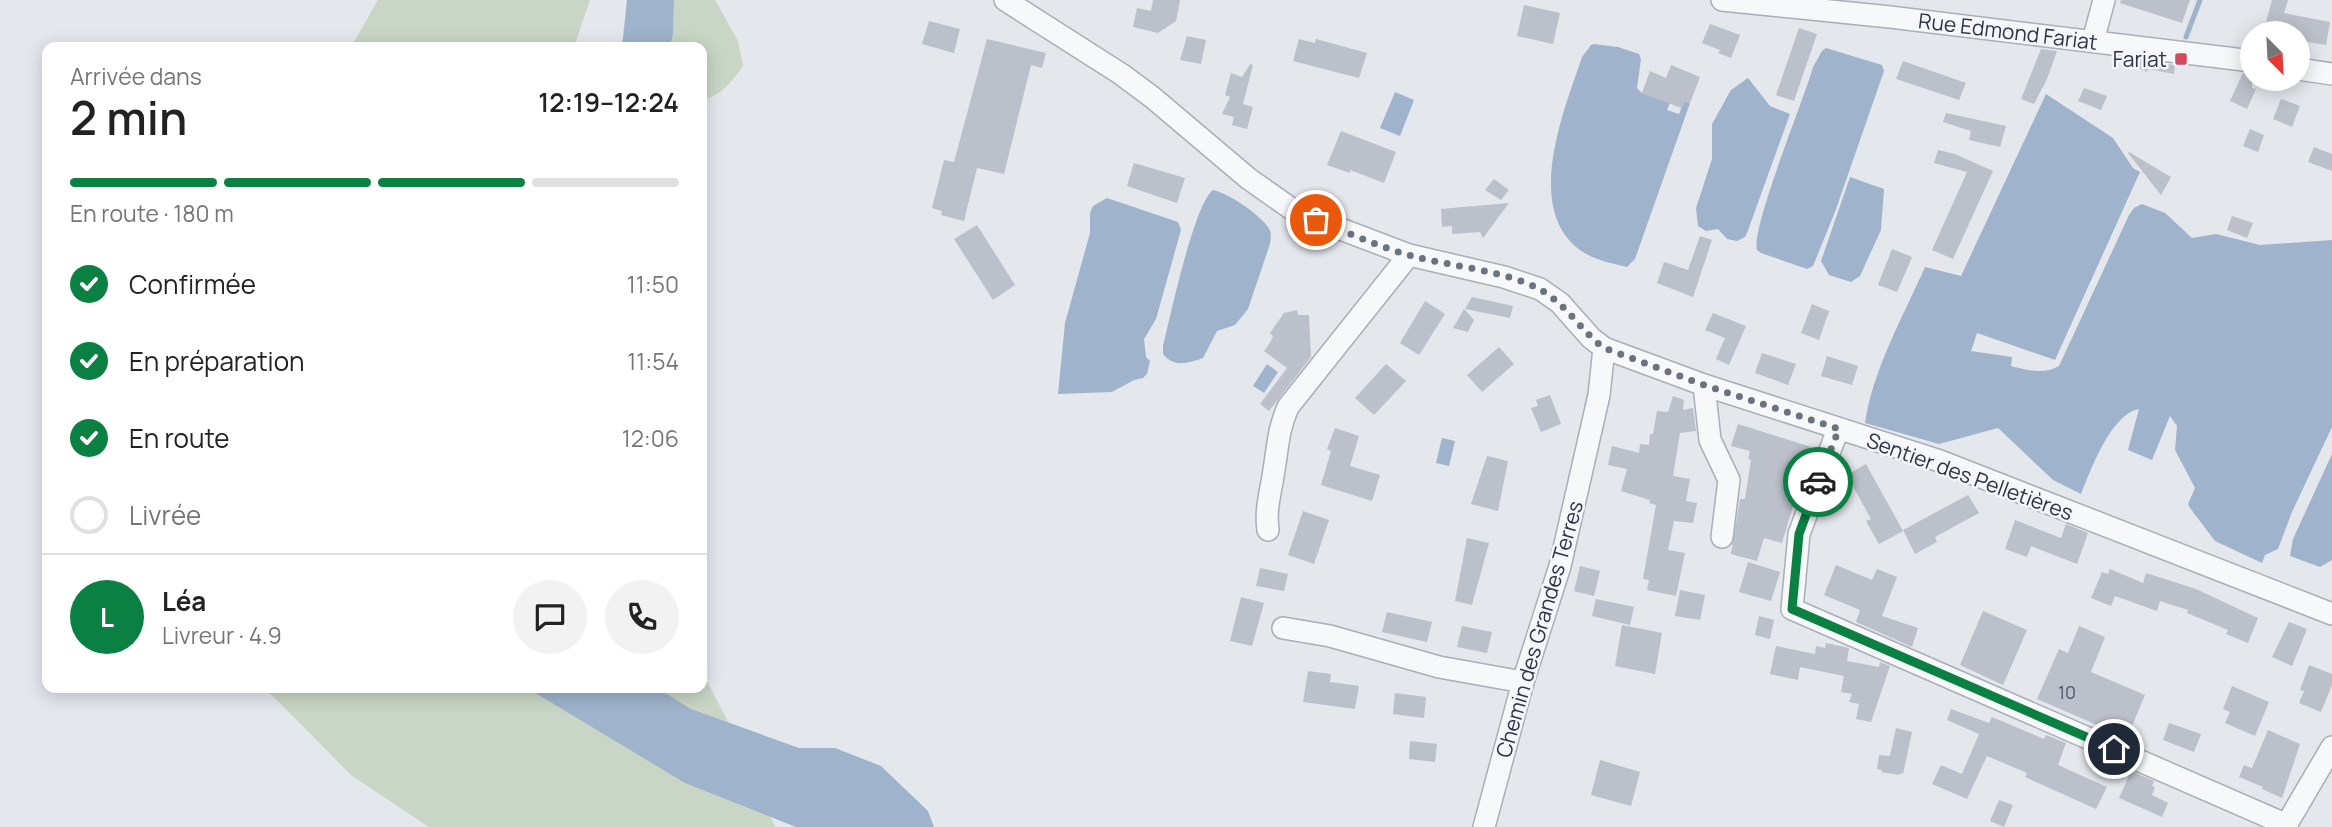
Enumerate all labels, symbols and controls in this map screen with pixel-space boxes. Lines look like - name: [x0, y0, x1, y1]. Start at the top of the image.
- street label: Rue Edmond Fariat: [1917, 6, 2099, 56]
- north arrow: [2240, 21, 2310, 91]
- map controls: [2240, 21, 2310, 91]
- place label: Fariat: [2113, 45, 2167, 73]
- marker: Fariat: [2173, 51, 2189, 67]
- text: Arrivée dans: [70, 60, 202, 92]
- text: 12:19–12:24: [538, 84, 679, 120]
- text: 2 min: [70, 86, 187, 149]
- pin: [1286, 190, 1346, 250]
- text: En route · 180 m: [70, 197, 234, 229]
- icon: bag: [1297, 201, 1335, 239]
- icon: check: [70, 265, 108, 303]
- text: Confirmée: [129, 266, 256, 302]
- text: 11:50: [627, 268, 679, 300]
- icon: check: [70, 342, 108, 380]
- text: En préparation: [129, 343, 304, 379]
- text: 11:54: [627, 345, 679, 377]
- icon: check: [70, 419, 108, 457]
- text: En route: [129, 420, 230, 456]
- text: 12:06: [622, 422, 679, 454]
- street label: Sentier des Pelletières: [1863, 426, 2077, 526]
- courier: [1783, 447, 1853, 517]
- icon: car: [1799, 463, 1837, 501]
- text: Livrée: [129, 497, 201, 533]
- street label: Chemin des Grandes Terres: [1489, 497, 1589, 761]
- button: chat: [513, 580, 587, 654]
- button: phone: [605, 580, 679, 654]
- text: Léa: [162, 583, 206, 619]
- text: L: [100, 599, 114, 635]
- text: Livreur · 4.9: [162, 619, 282, 651]
- house number: 10: [2058, 680, 2076, 704]
- pin: [2084, 719, 2144, 779]
- icon: home: [2095, 730, 2133, 768]

